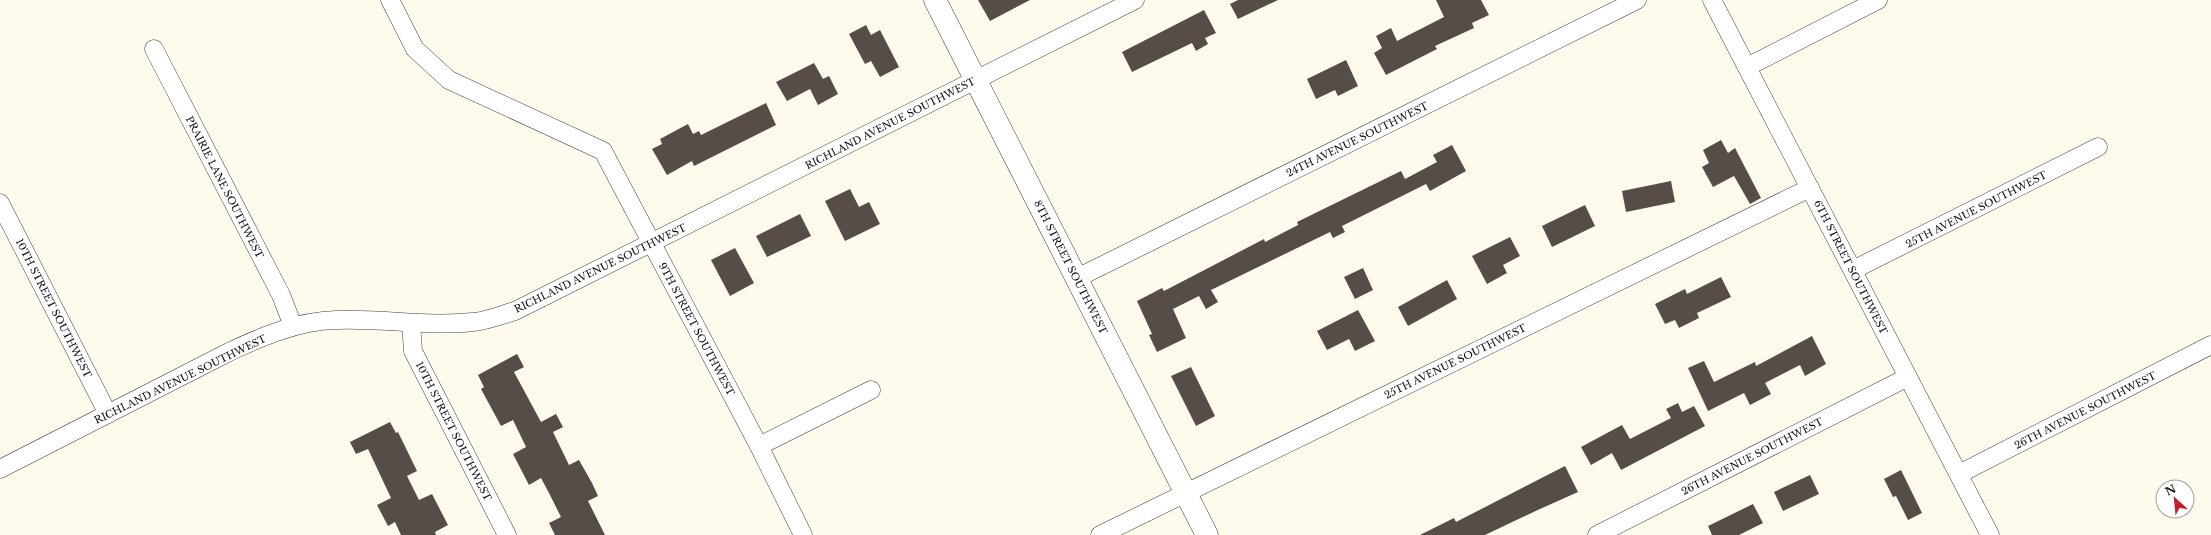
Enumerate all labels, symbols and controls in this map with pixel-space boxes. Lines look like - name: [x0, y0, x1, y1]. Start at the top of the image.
- street label: RICHLAND AVENUE SOUTHWEST: [803, 75, 978, 172]
- street label: 24TH AVENUE SOUTHWEST: [1284, 99, 1430, 180]
- street label: PRAIRIE LANE SOUTHWEST: [183, 114, 266, 261]
- street label: 25TH AVENUE SOUTHWEST: [1904, 168, 2049, 251]
- street label: 8TH STREET SOUTHWEST: [1031, 198, 1110, 336]
- street label: 6TH STREET SOUTHWEST: [1811, 198, 1890, 337]
- street label: RICHLAND AVENUE SOUTHWEST: [512, 221, 688, 316]
- street label: 10TH STREET SOUTHWEST: [13, 237, 94, 380]
- street label: 9TH STREET SOUTHWEST: [656, 260, 737, 398]
- street label: 25TH AVENUE SOUTHWEST: [1382, 321, 1528, 402]
- street label: RICHLAND AVENUE SOUTHWEST: [92, 332, 268, 427]
- street label: 10TH STREET SOUTHWEST: [413, 360, 494, 503]
- street label: 26TH AVENUE SOUTHWEST: [2012, 369, 2158, 452]
- street label: 26TH AVENUE SOUTHWEST: [1679, 415, 1825, 498]
- north arrow: [2155, 479, 2195, 519]
- text: N: [2163, 481, 2179, 499]

